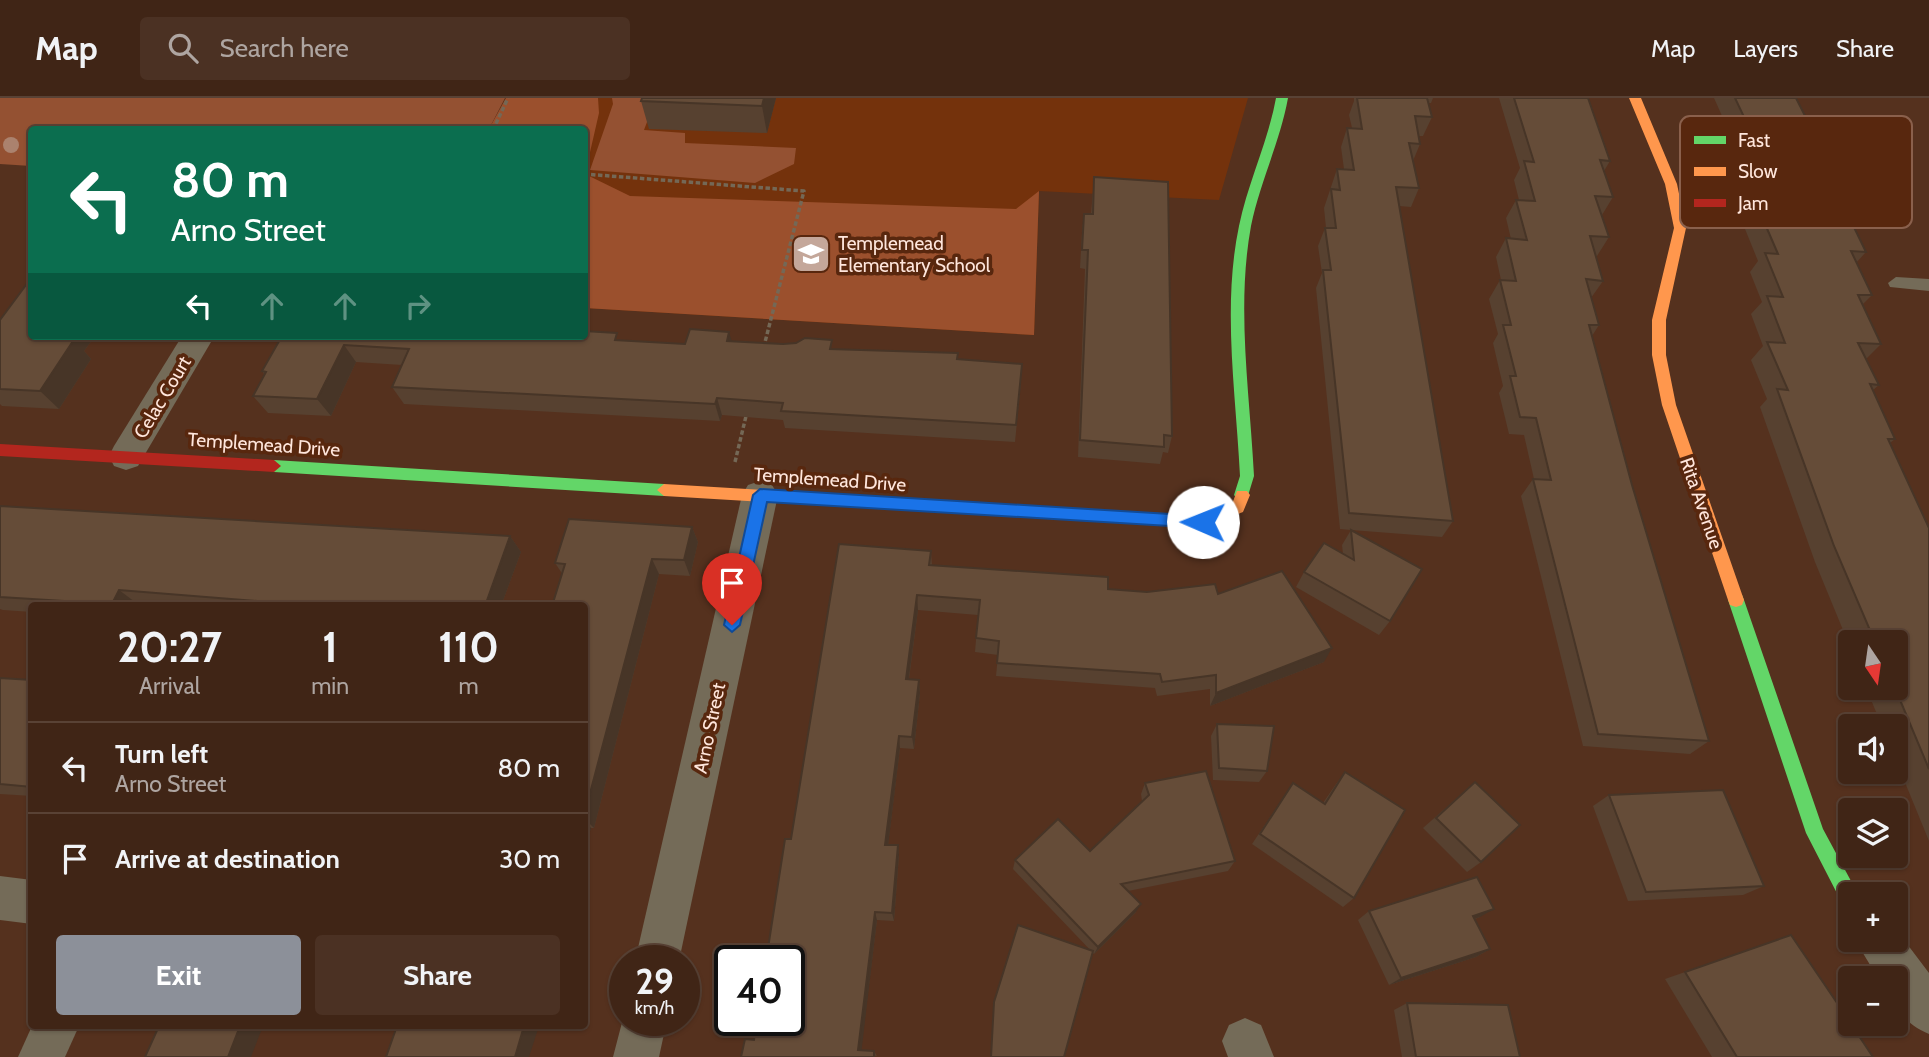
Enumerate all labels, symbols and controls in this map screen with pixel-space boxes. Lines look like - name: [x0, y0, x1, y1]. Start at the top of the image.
- search box: [140, 17, 630, 80]
- text: Map: [35, 28, 98, 68]
- icon: search: [164, 29, 202, 67]
- text: Search here: [220, 32, 349, 64]
- text: Map: [1651, 34, 1695, 63]
- text: Layers: [1733, 34, 1798, 63]
- text: Share: [1836, 34, 1894, 63]
- legend: [1680, 116, 1912, 228]
- text: Fast: [1738, 129, 1771, 152]
- text: 80 m: [171, 150, 289, 209]
- icon: left: [56, 154, 147, 245]
- text: Slow: [1738, 160, 1778, 183]
- text: Jam: [1737, 192, 1768, 215]
- text: Arno Street: [171, 210, 326, 249]
- place label: Templemead Elementary School: [838, 232, 991, 277]
- school or university icon: Templemead Elementary School: [790, 233, 832, 275]
- icon: left: [180, 287, 218, 325]
- icon: ahead: [253, 287, 291, 325]
- icon: ahead: [326, 287, 364, 325]
- icon: right: [399, 287, 437, 325]
- street label: Celac Court: [129, 351, 196, 443]
- street label: Templemead Drive: [187, 428, 341, 461]
- street label: Rita Avenue: [1675, 454, 1728, 552]
- street label: Templemead Drive: [753, 463, 907, 496]
- position arrow: [1166, 485, 1240, 559]
- pin: [702, 553, 762, 625]
- icon: arrive: [713, 564, 751, 602]
- text: 20:27: [117, 621, 222, 673]
- text: 1: [322, 621, 338, 673]
- text: 110: [438, 621, 499, 673]
- north arrow: [1838, 630, 1908, 700]
- map controls: [1838, 630, 1908, 1036]
- text: Arrival: [139, 672, 200, 700]
- text: min: [311, 672, 349, 700]
- text: m: [458, 672, 479, 700]
- street label: Arno Street: [689, 680, 730, 775]
- button: sound: [1838, 714, 1908, 784]
- text: Turn left: [115, 738, 208, 770]
- icon: left: [56, 749, 94, 787]
- text: 80 m: [497, 752, 560, 784]
- text: Arno Street: [115, 770, 226, 798]
- button: layers: [1838, 798, 1908, 868]
- icon: arrive: [56, 840, 94, 878]
- text: Arrive at destination: [115, 843, 340, 875]
- text: 30 m: [499, 843, 560, 875]
- button: +: [1838, 882, 1908, 952]
- button: Exit: [56, 935, 301, 1015]
- button: Share: [315, 935, 560, 1015]
- speed limit sign: 40: [714, 945, 805, 1036]
- text: 29: [635, 960, 674, 1003]
- button: −: [1838, 966, 1908, 1036]
- text: km/h: [635, 997, 674, 1019]

